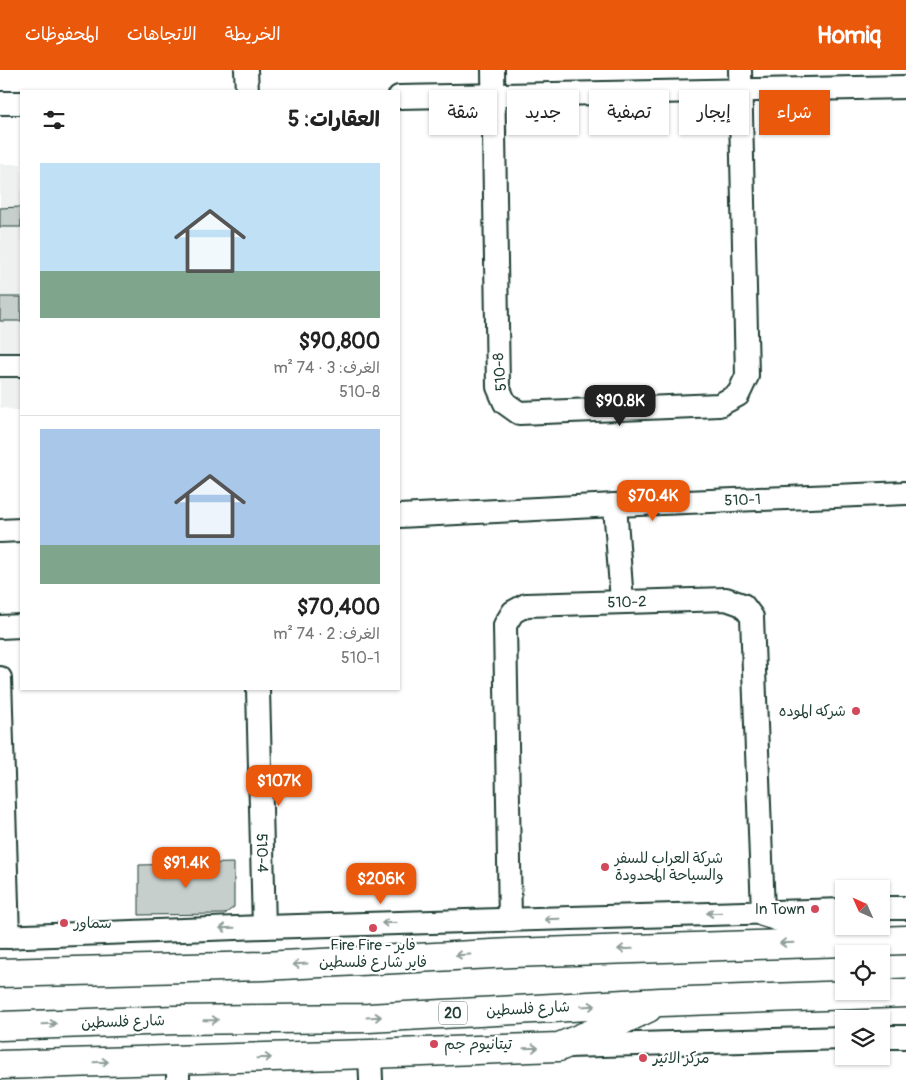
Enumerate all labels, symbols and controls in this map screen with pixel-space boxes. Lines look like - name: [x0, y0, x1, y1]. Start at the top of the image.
- text: Homiq: [817, 21, 881, 50]
- text: المحفوظات: [25, 23, 99, 46]
- text: الاتجاهات: [127, 23, 197, 46]
- text: الخريطة: [225, 23, 281, 46]
- chip: شقة: [429, 90, 497, 135]
- chip: جديد: [507, 90, 579, 135]
- chip: تصفية: [589, 90, 669, 135]
- chip: إيجار: [679, 90, 749, 135]
- chip: شراء: [759, 90, 830, 135]
- icon: filters: [40, 106, 68, 134]
- text: العقارات: 5: [288, 106, 380, 133]
- icon: home: [165, 196, 255, 286]
- text: $90,800: [299, 328, 380, 355]
- street label: 510-8: [489, 352, 511, 392]
- text: الغرف: 3 · 74 m²: [273, 358, 380, 378]
- text: 510-8: [339, 382, 380, 402]
- pin: $90.8K: [579, 384, 661, 427]
- text: $90.8K: [595, 391, 645, 411]
- icon: home: [165, 461, 255, 551]
- pin: $70.4K: [612, 480, 694, 522]
- text: $70.4K: [628, 486, 678, 506]
- street label: 510-1: [724, 489, 761, 510]
- street label: 510-2: [607, 592, 647, 612]
- text: $70,400: [297, 594, 380, 621]
- text: الغرف: 2 · 74 m²: [273, 624, 380, 644]
- text: 510-1: [341, 648, 380, 668]
- place label: شركه الموده: [779, 702, 846, 721]
- marker: شركه الموده: [850, 705, 862, 717]
- pin: $107K: [244, 764, 314, 807]
- text: $107K: [257, 771, 301, 791]
- street label: 510-4: [252, 833, 272, 873]
- pin: $91.4K: [145, 846, 227, 889]
- place label: شركة العراب للسفر والسياحة المحدودة: [613, 849, 724, 885]
- text: $91.4K: [163, 853, 209, 873]
- marker: شركة العراب للسفر والسياحة المحدودة: [599, 861, 611, 873]
- pin: $206K: [346, 862, 416, 905]
- text: $206K: [357, 869, 405, 889]
- north arrow: [835, 880, 890, 935]
- map controls: [835, 880, 890, 1065]
- place label: In Town: [755, 900, 805, 919]
- marker: In Town: [809, 903, 821, 915]
- one-way arrow: [706, 909, 722, 918]
- place label: سماور: [73, 914, 112, 933]
- one-way arrow: [544, 914, 560, 923]
- marker: سماور: [58, 917, 70, 929]
- one-way arrow: [381, 918, 398, 928]
- marker: Fire Fire - فاير فاير شارع فلسطين: [367, 922, 379, 934]
- one-way arrow: [219, 923, 235, 933]
- place label: Fire Fire - فاير فاير شارع فلسطين: [319, 936, 427, 972]
- one-way arrow: [780, 939, 796, 948]
- one-way arrow: [617, 944, 634, 954]
- button: locate: [835, 945, 890, 1000]
- one-way arrow: [455, 951, 471, 960]
- one-way arrow: [293, 960, 309, 969]
- street label: شارع فلسطين: [486, 997, 570, 1021]
- road number: 20: [439, 1001, 467, 1024]
- one-way arrow: [580, 1001, 596, 1010]
- button: layers: [835, 1010, 890, 1065]
- street label: شارع فلسطين: [81, 1011, 165, 1033]
- one-way arrow: [365, 1013, 381, 1022]
- one-way arrow: [203, 1015, 219, 1024]
- one-way arrow: [40, 1020, 56, 1029]
- place label: تيتانيوم جم: [444, 1035, 513, 1056]
- marker: تيتانيوم جم: [428, 1038, 440, 1050]
- one-way arrow: [523, 1043, 539, 1052]
- place label: مركز الاثير: [652, 1049, 709, 1068]
- marker: مركز الاثير: [637, 1052, 649, 1064]
- one-way arrow: [255, 1053, 271, 1062]
- one-way arrow: [93, 1058, 109, 1067]

